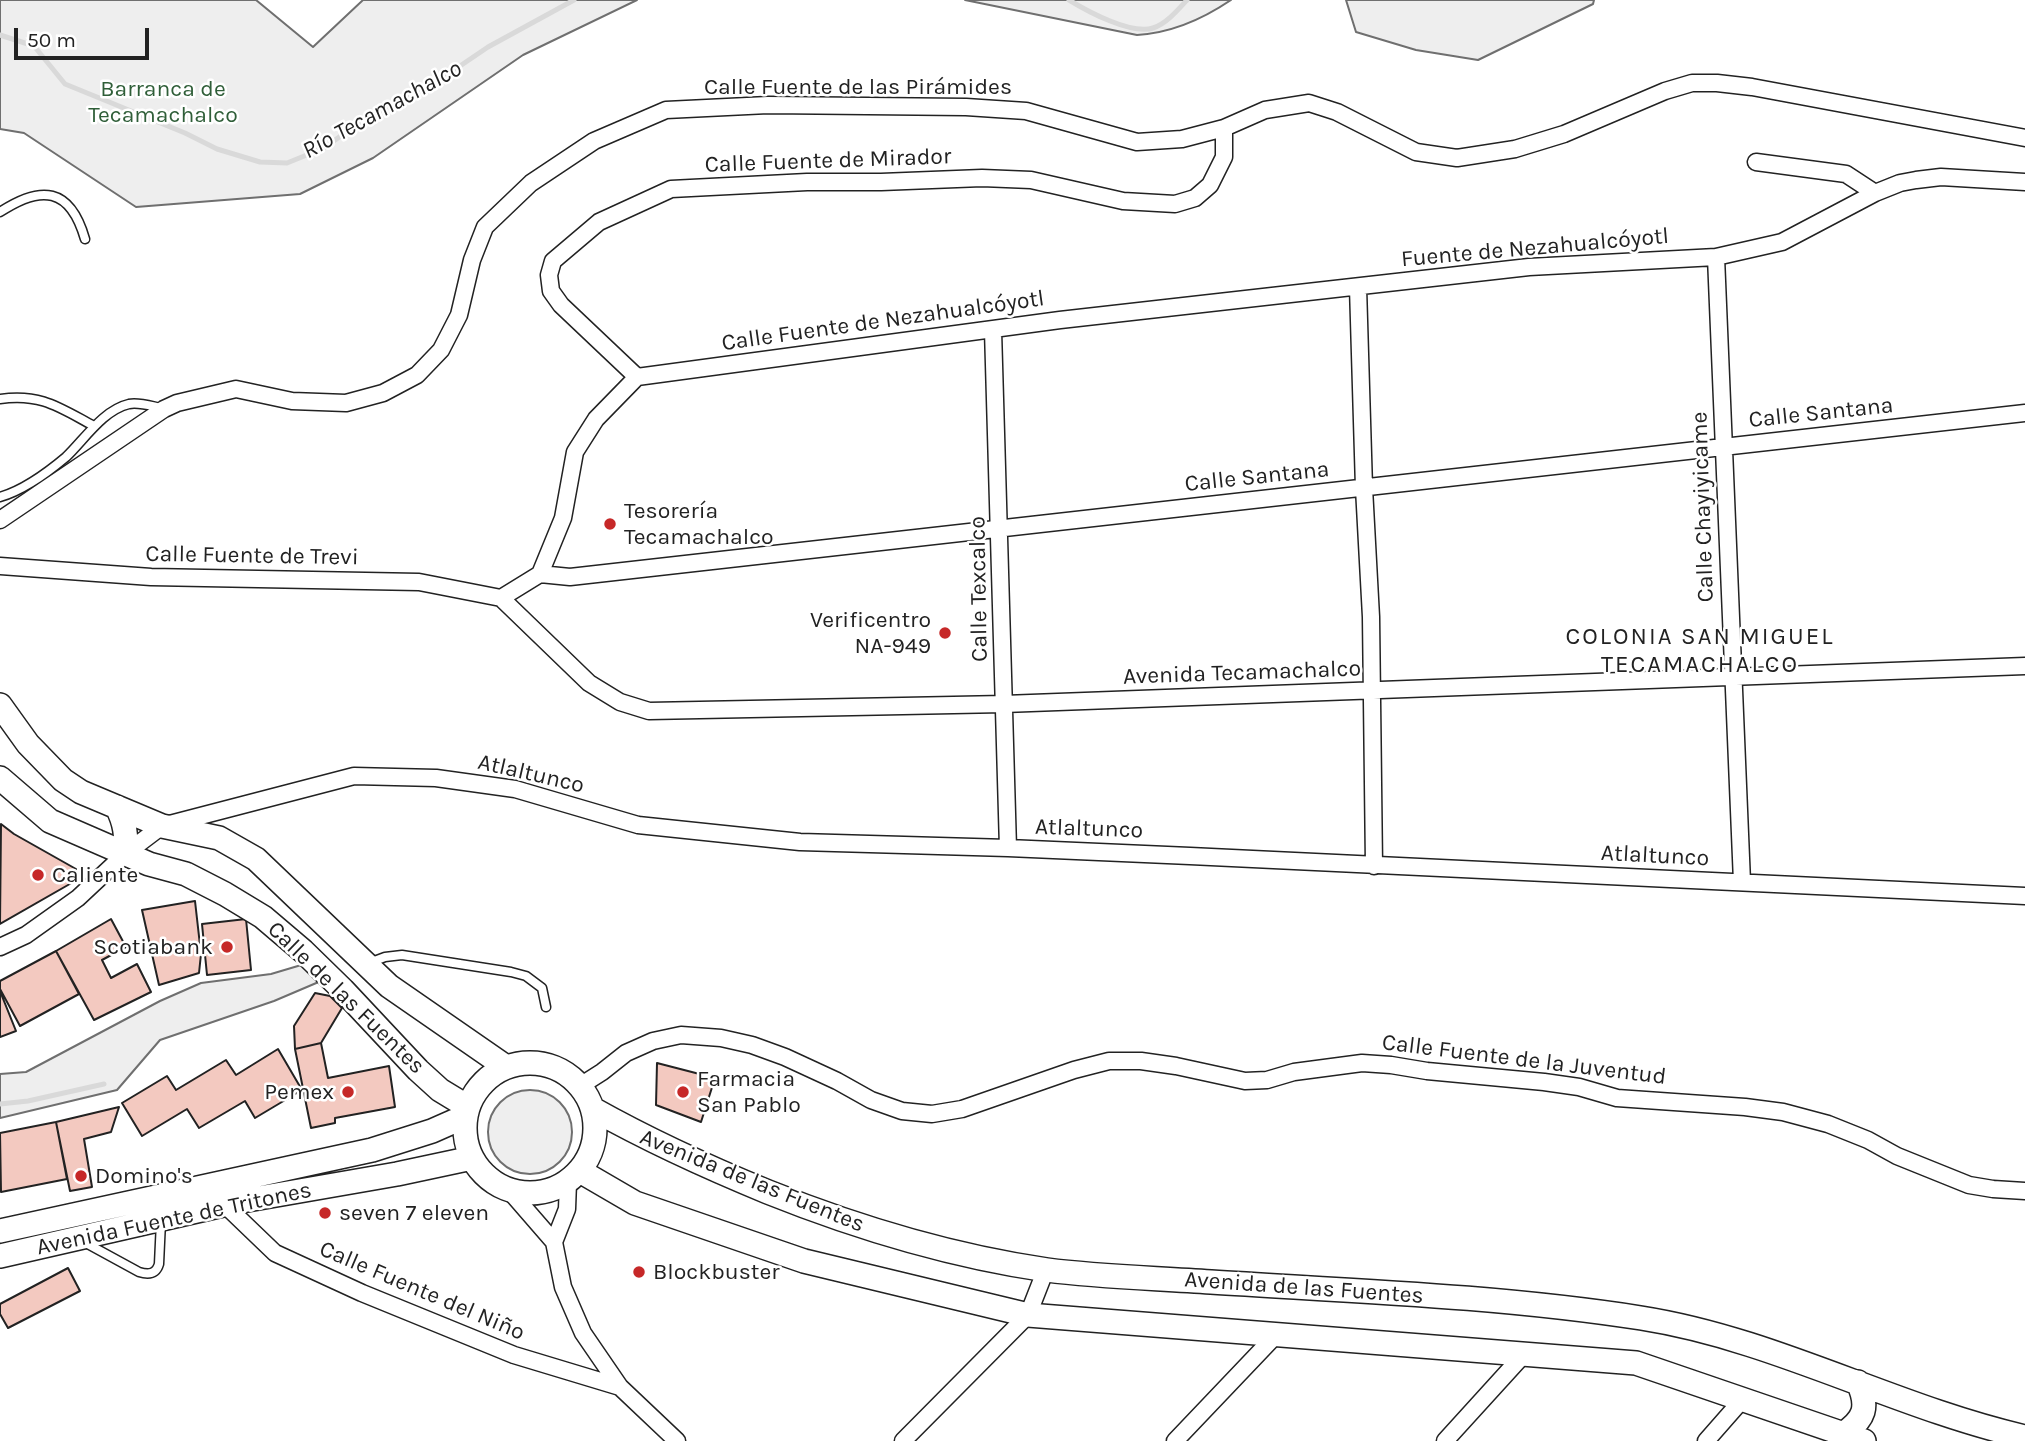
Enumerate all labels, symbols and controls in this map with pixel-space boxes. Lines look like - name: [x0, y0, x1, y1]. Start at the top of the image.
- scale bar: [18, 14, 152, 58]
- text: 50 m: [27, 28, 76, 52]
- water label: Río Tecamachalco: [297, 54, 467, 166]
- street label: Calle Fuente de las Pirámides: [704, 73, 1012, 101]
- park label: Barranca de Tecamachalco: [88, 75, 238, 129]
- street label: Calle Fuente de Mirador: [704, 143, 952, 179]
- street label: Fuente de Nezahualcóyotl: [1400, 223, 1670, 273]
- street label: Calle Fuente de Nezahualcóyotl: [720, 285, 1046, 357]
- street label: Calle Santana: [1747, 392, 1895, 434]
- street label: Calle Chayiyicame: [1686, 411, 1720, 603]
- street label: Calle Santana: [1183, 456, 1331, 498]
- place label: Tesorería Tecamachalco: [624, 497, 774, 551]
- marker: Tesorería Tecamachalco: [602, 516, 618, 532]
- street label: Calle Texcalco: [964, 516, 994, 662]
- street label: Calle Fuente de Trevi: [145, 540, 359, 572]
- place label: Verificentro NA-949: [810, 606, 931, 660]
- district label: COLONIA SAN MIGUEL TECAMACHALCO: [1568, 623, 1832, 679]
- marker: Verificentro NA-949: [937, 625, 953, 641]
- street label: Avenida Tecamachalco: [1123, 655, 1361, 691]
- street label: Atlaltunco: [475, 748, 587, 800]
- street label: Atlaltunco: [1034, 813, 1144, 845]
- street label: Atlaltunco: [1600, 839, 1710, 873]
- place label: Caliente: [52, 861, 138, 889]
- marker: Caliente: [30, 867, 46, 883]
- street label: Calle de las Fuentes: [262, 916, 430, 1080]
- place label: Scotiabank: [93, 933, 213, 961]
- marker: Scotiabank: [219, 939, 235, 955]
- street label: Calle Fuente de la Juventud: [1380, 1029, 1668, 1091]
- place label: Farmacia San Pablo: [697, 1065, 801, 1119]
- place label: Pemex: [264, 1078, 334, 1106]
- marker: Pemex: [340, 1084, 356, 1100]
- marker: Farmacia San Pablo: [675, 1084, 691, 1100]
- street label: Avenida de las Fuentes: [636, 1123, 868, 1239]
- place label: Domino's: [95, 1162, 193, 1190]
- marker: Domino's: [73, 1168, 89, 1184]
- street label: Avenida Fuente de Tritones: [34, 1176, 314, 1262]
- place label: seven 7 eleven: [339, 1199, 489, 1227]
- marker: seven 7 eleven: [317, 1205, 333, 1221]
- street label: Calle Fuente del Niño: [315, 1235, 529, 1347]
- place label: Blockbuster: [653, 1258, 780, 1286]
- marker: Blockbuster: [631, 1264, 647, 1280]
- street label: Avenida de las Fuentes: [1183, 1266, 1425, 1310]

